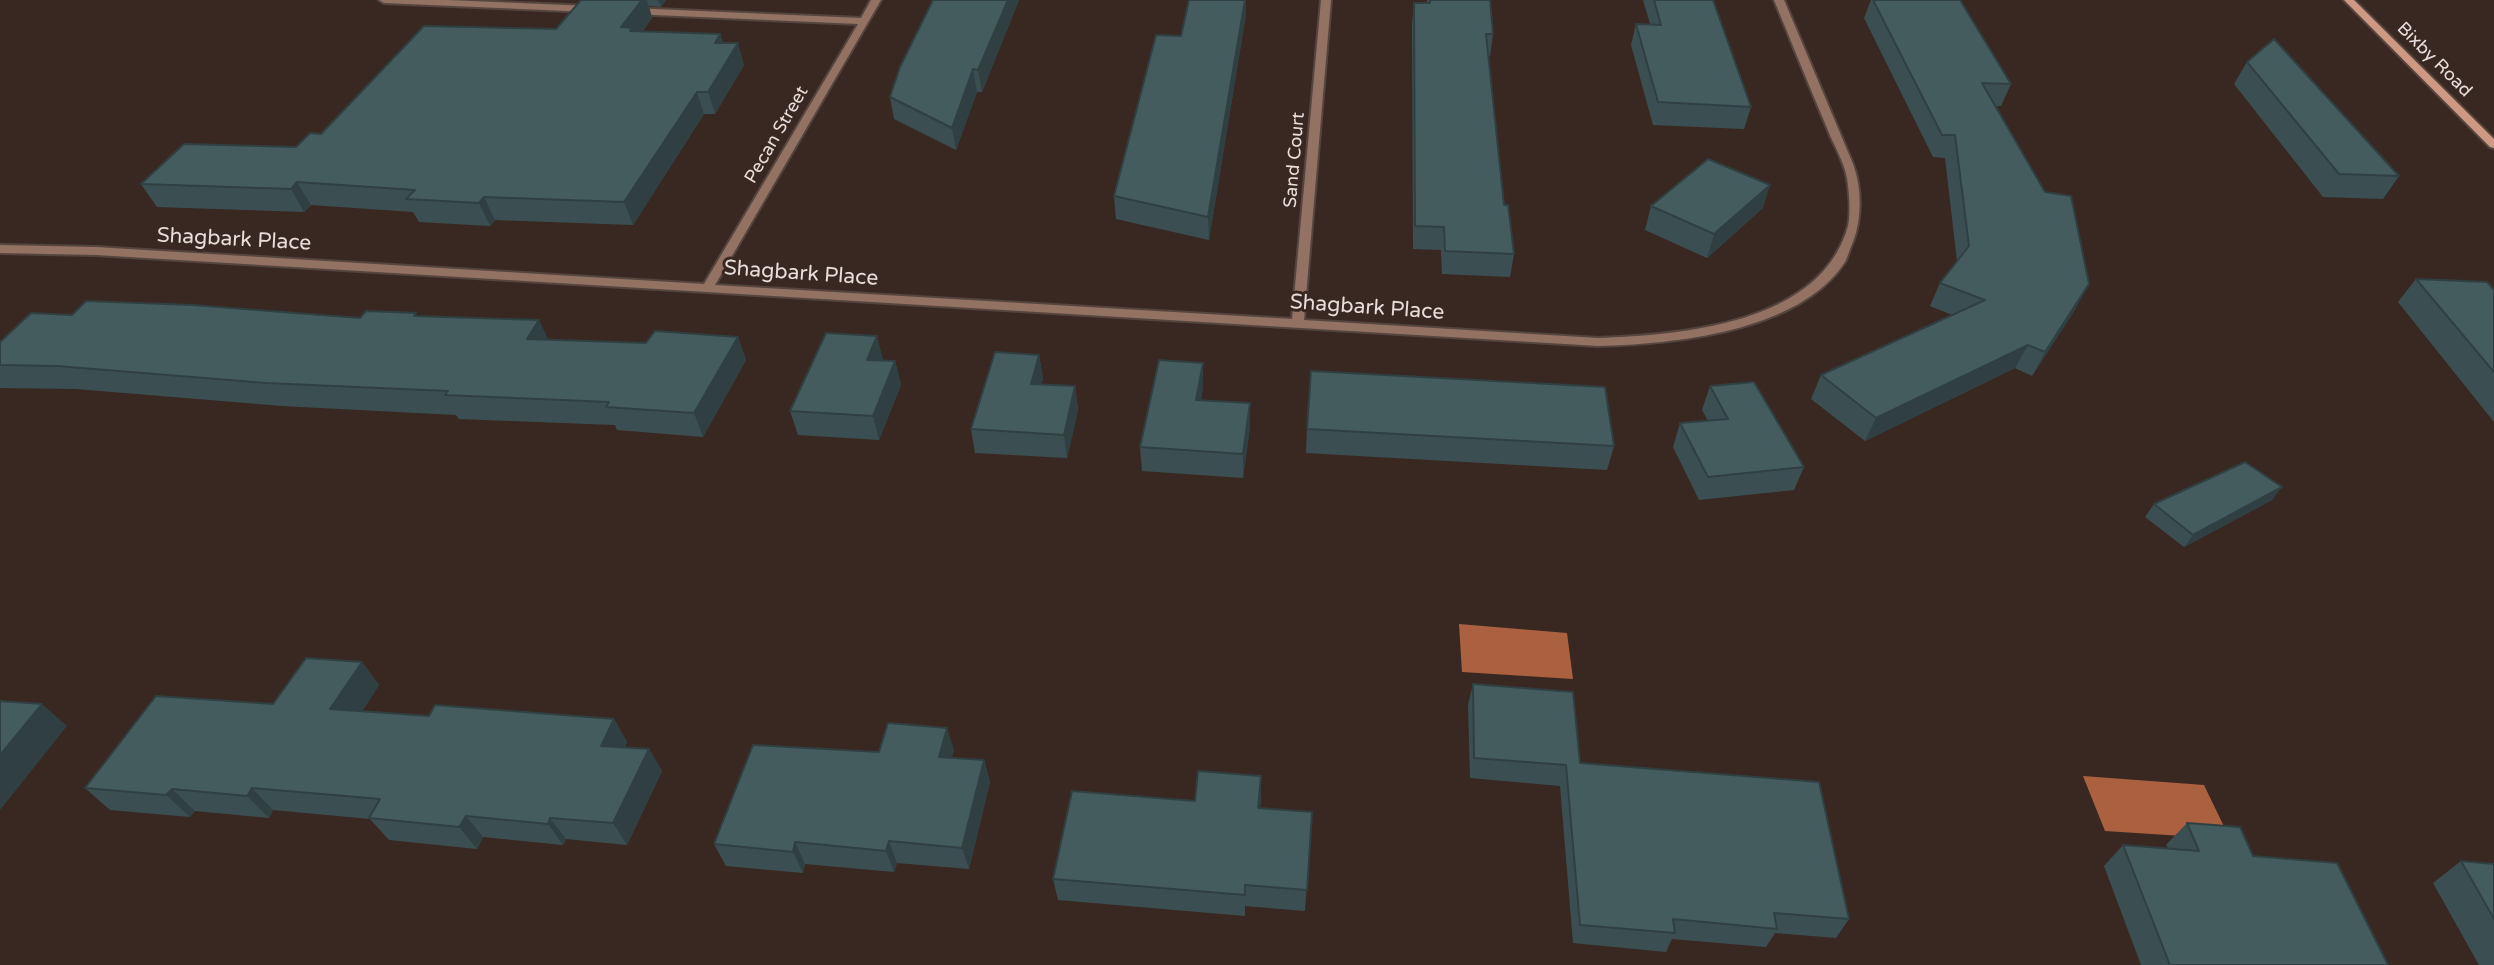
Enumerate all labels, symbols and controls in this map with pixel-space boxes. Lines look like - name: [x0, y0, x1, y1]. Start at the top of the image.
- street label: Bixby Road: [2392, 18, 2476, 102]
- street label: Pecan Street: [740, 82, 814, 188]
- street label: Sand Court: [1280, 111, 1310, 209]
- street label: Shagbark Place: [156, 223, 312, 257]
- street label: Shagbark Place: [723, 256, 879, 292]
- street label: Shagbark Place: [1289, 290, 1445, 326]

